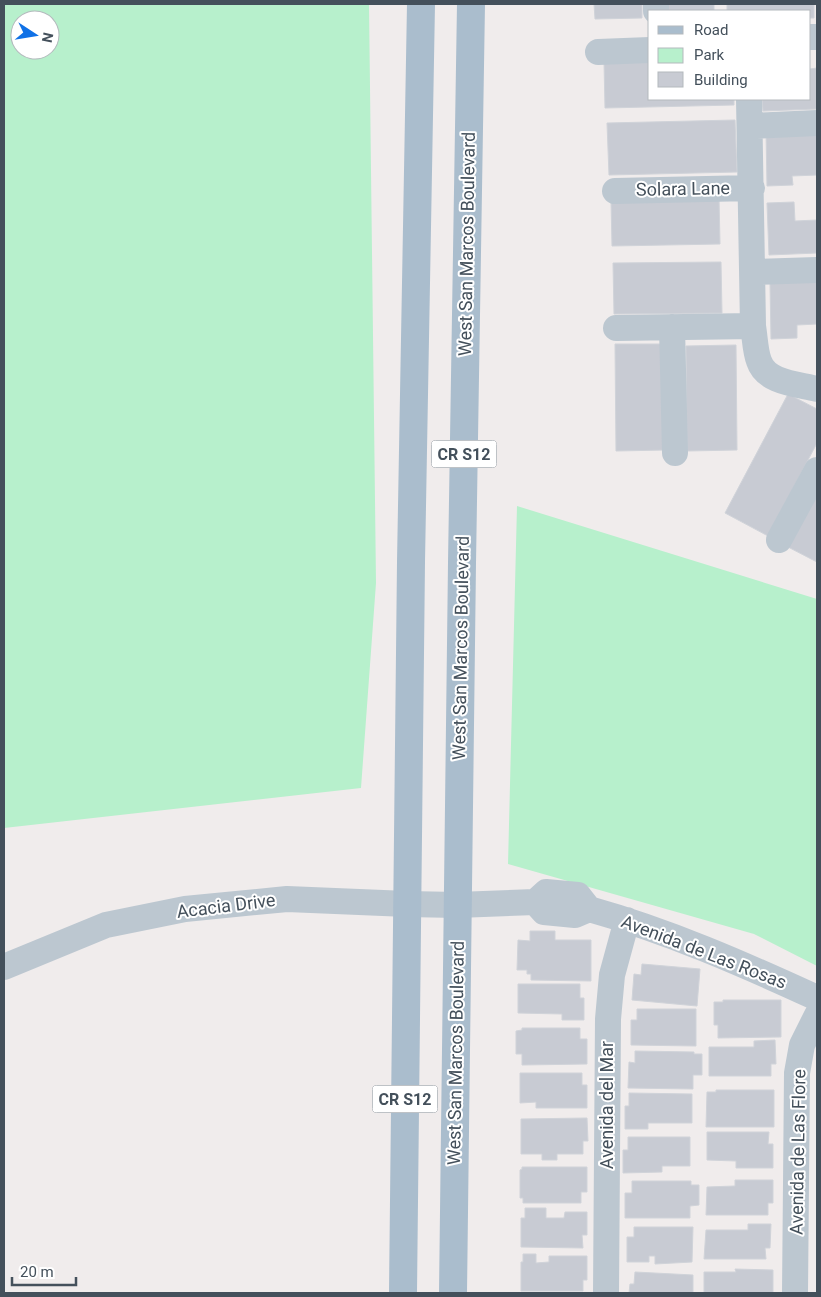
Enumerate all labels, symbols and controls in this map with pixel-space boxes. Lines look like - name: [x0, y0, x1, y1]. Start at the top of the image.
- north arrow: [10, 10, 60, 60]
- legend: [648, 10, 811, 100]
- text: Road: [694, 21, 728, 39]
- text: N: [39, 31, 57, 44]
- text: Park: [694, 46, 725, 64]
- text: Building: [694, 71, 748, 89]
- street label: West San Marcos Boulevard: [454, 132, 479, 356]
- street label: Solara Lane: [636, 177, 730, 200]
- road number: CR S12: [432, 440, 496, 468]
- street label: West San Marcos Boulevard: [448, 536, 473, 760]
- street label: Acacia Drive: [175, 889, 277, 922]
- street label: Avenida de Las Rosas: [619, 910, 790, 993]
- street label: West San Marcos Boulevard: [443, 941, 468, 1165]
- street label: Avenida del Mar: [596, 1041, 617, 1169]
- street label: Avenida de Las Flore: [786, 1069, 809, 1235]
- road number: CR S12: [372, 1086, 438, 1112]
- scale bar: [12, 1254, 76, 1286]
- text: 20 m: [20, 1263, 54, 1281]

